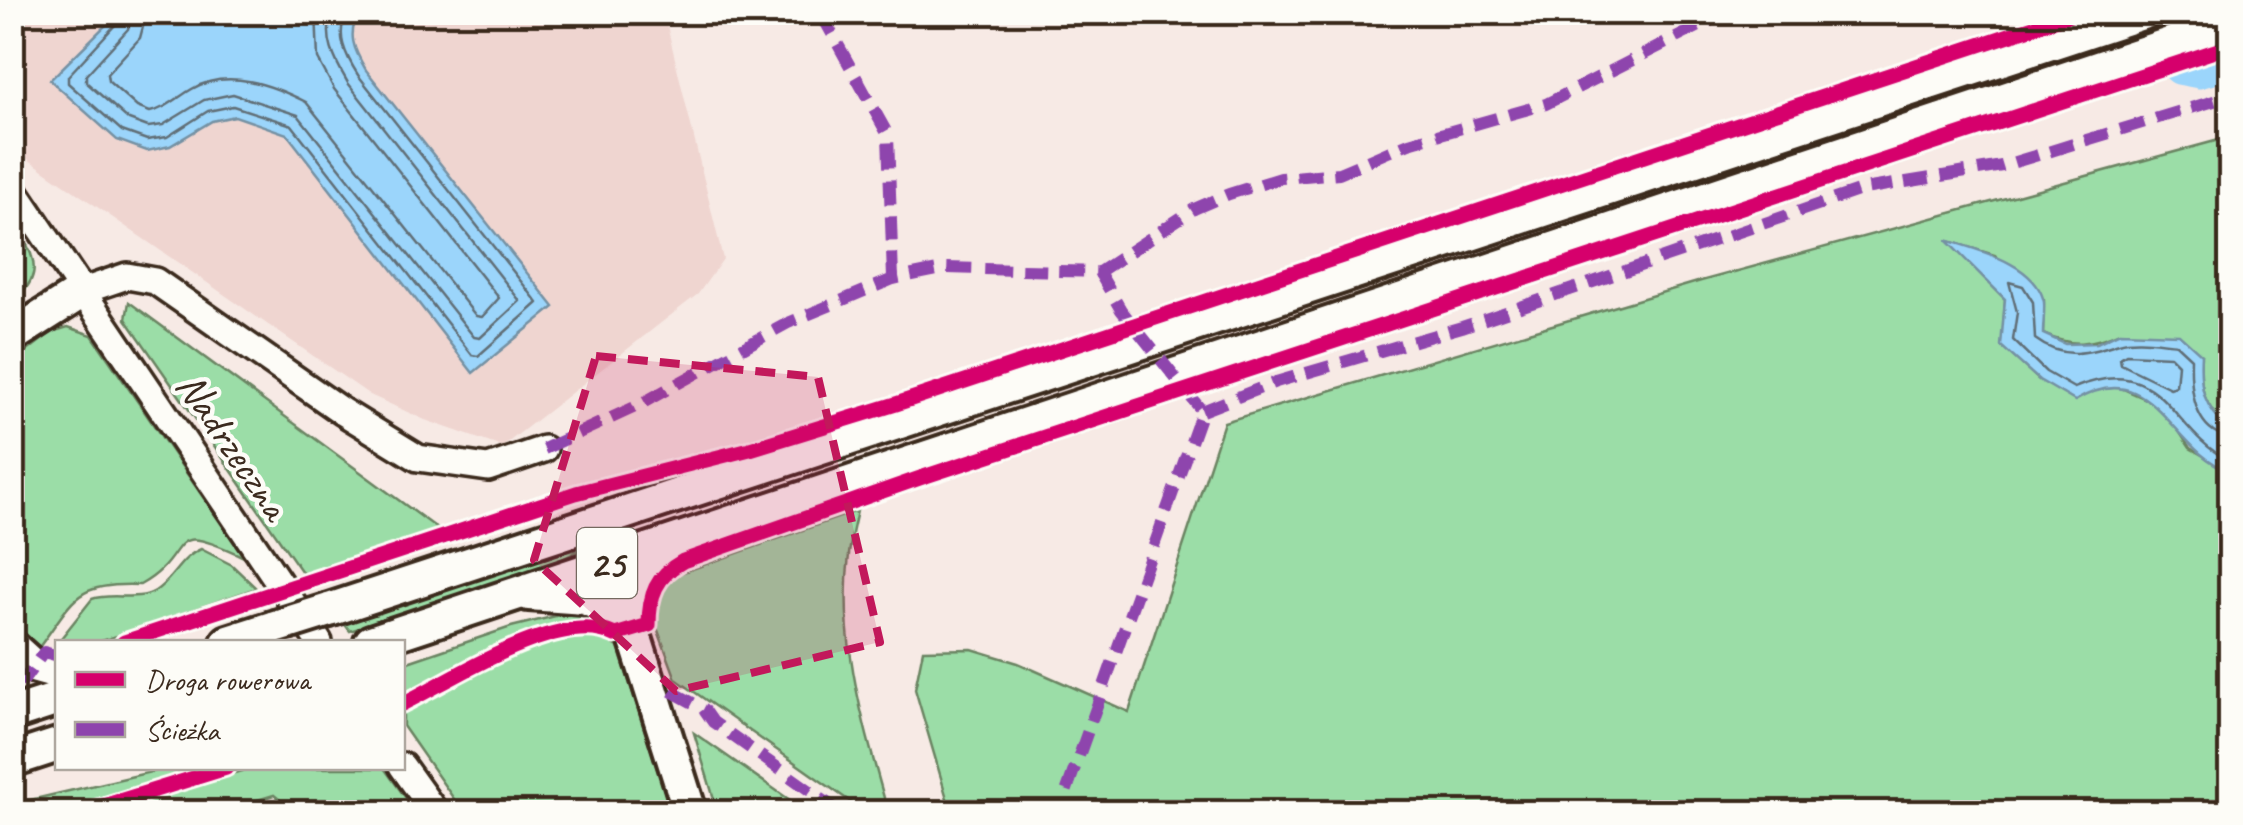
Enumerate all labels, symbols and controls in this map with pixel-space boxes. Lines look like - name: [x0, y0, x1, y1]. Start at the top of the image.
- street label: Nadrzeczna: [164, 362, 303, 533]
- road number: 25: [577, 528, 637, 598]
- legend: [55, 640, 405, 770]
- text: Droga rowerowa: [145, 661, 313, 699]
- text: Ścieżka: [145, 711, 221, 749]

